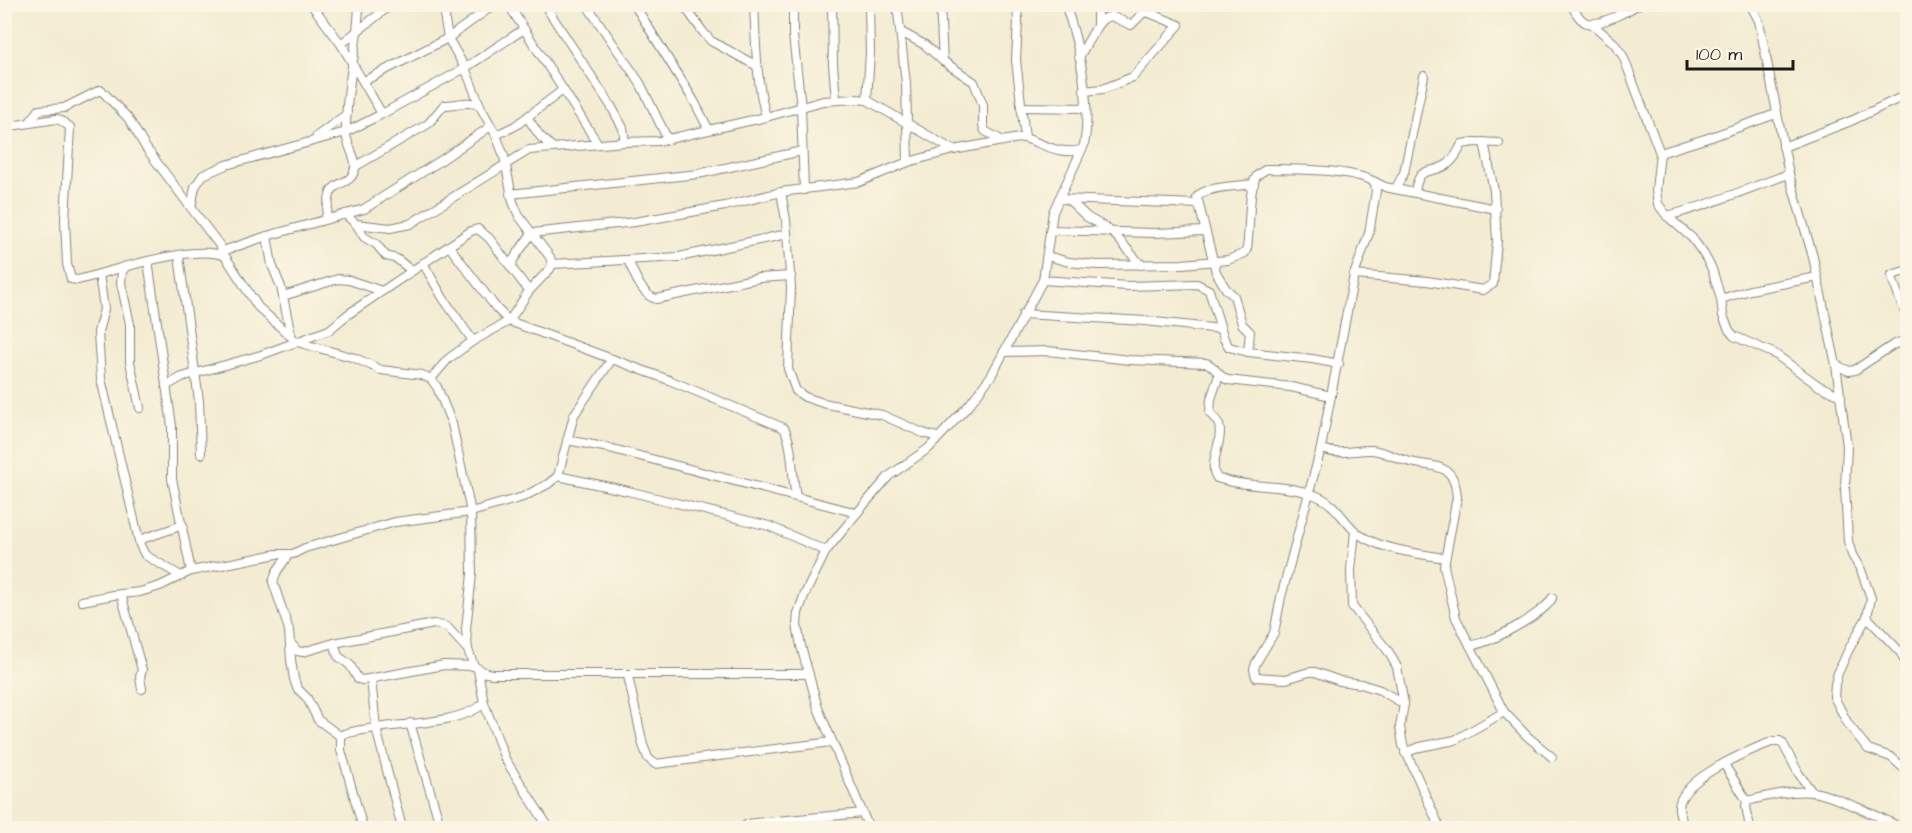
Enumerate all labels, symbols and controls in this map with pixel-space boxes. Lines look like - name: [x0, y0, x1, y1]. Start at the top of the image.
- scale bar: [1687, 33, 1794, 71]
- text: 100 m: [1696, 42, 1742, 67]

